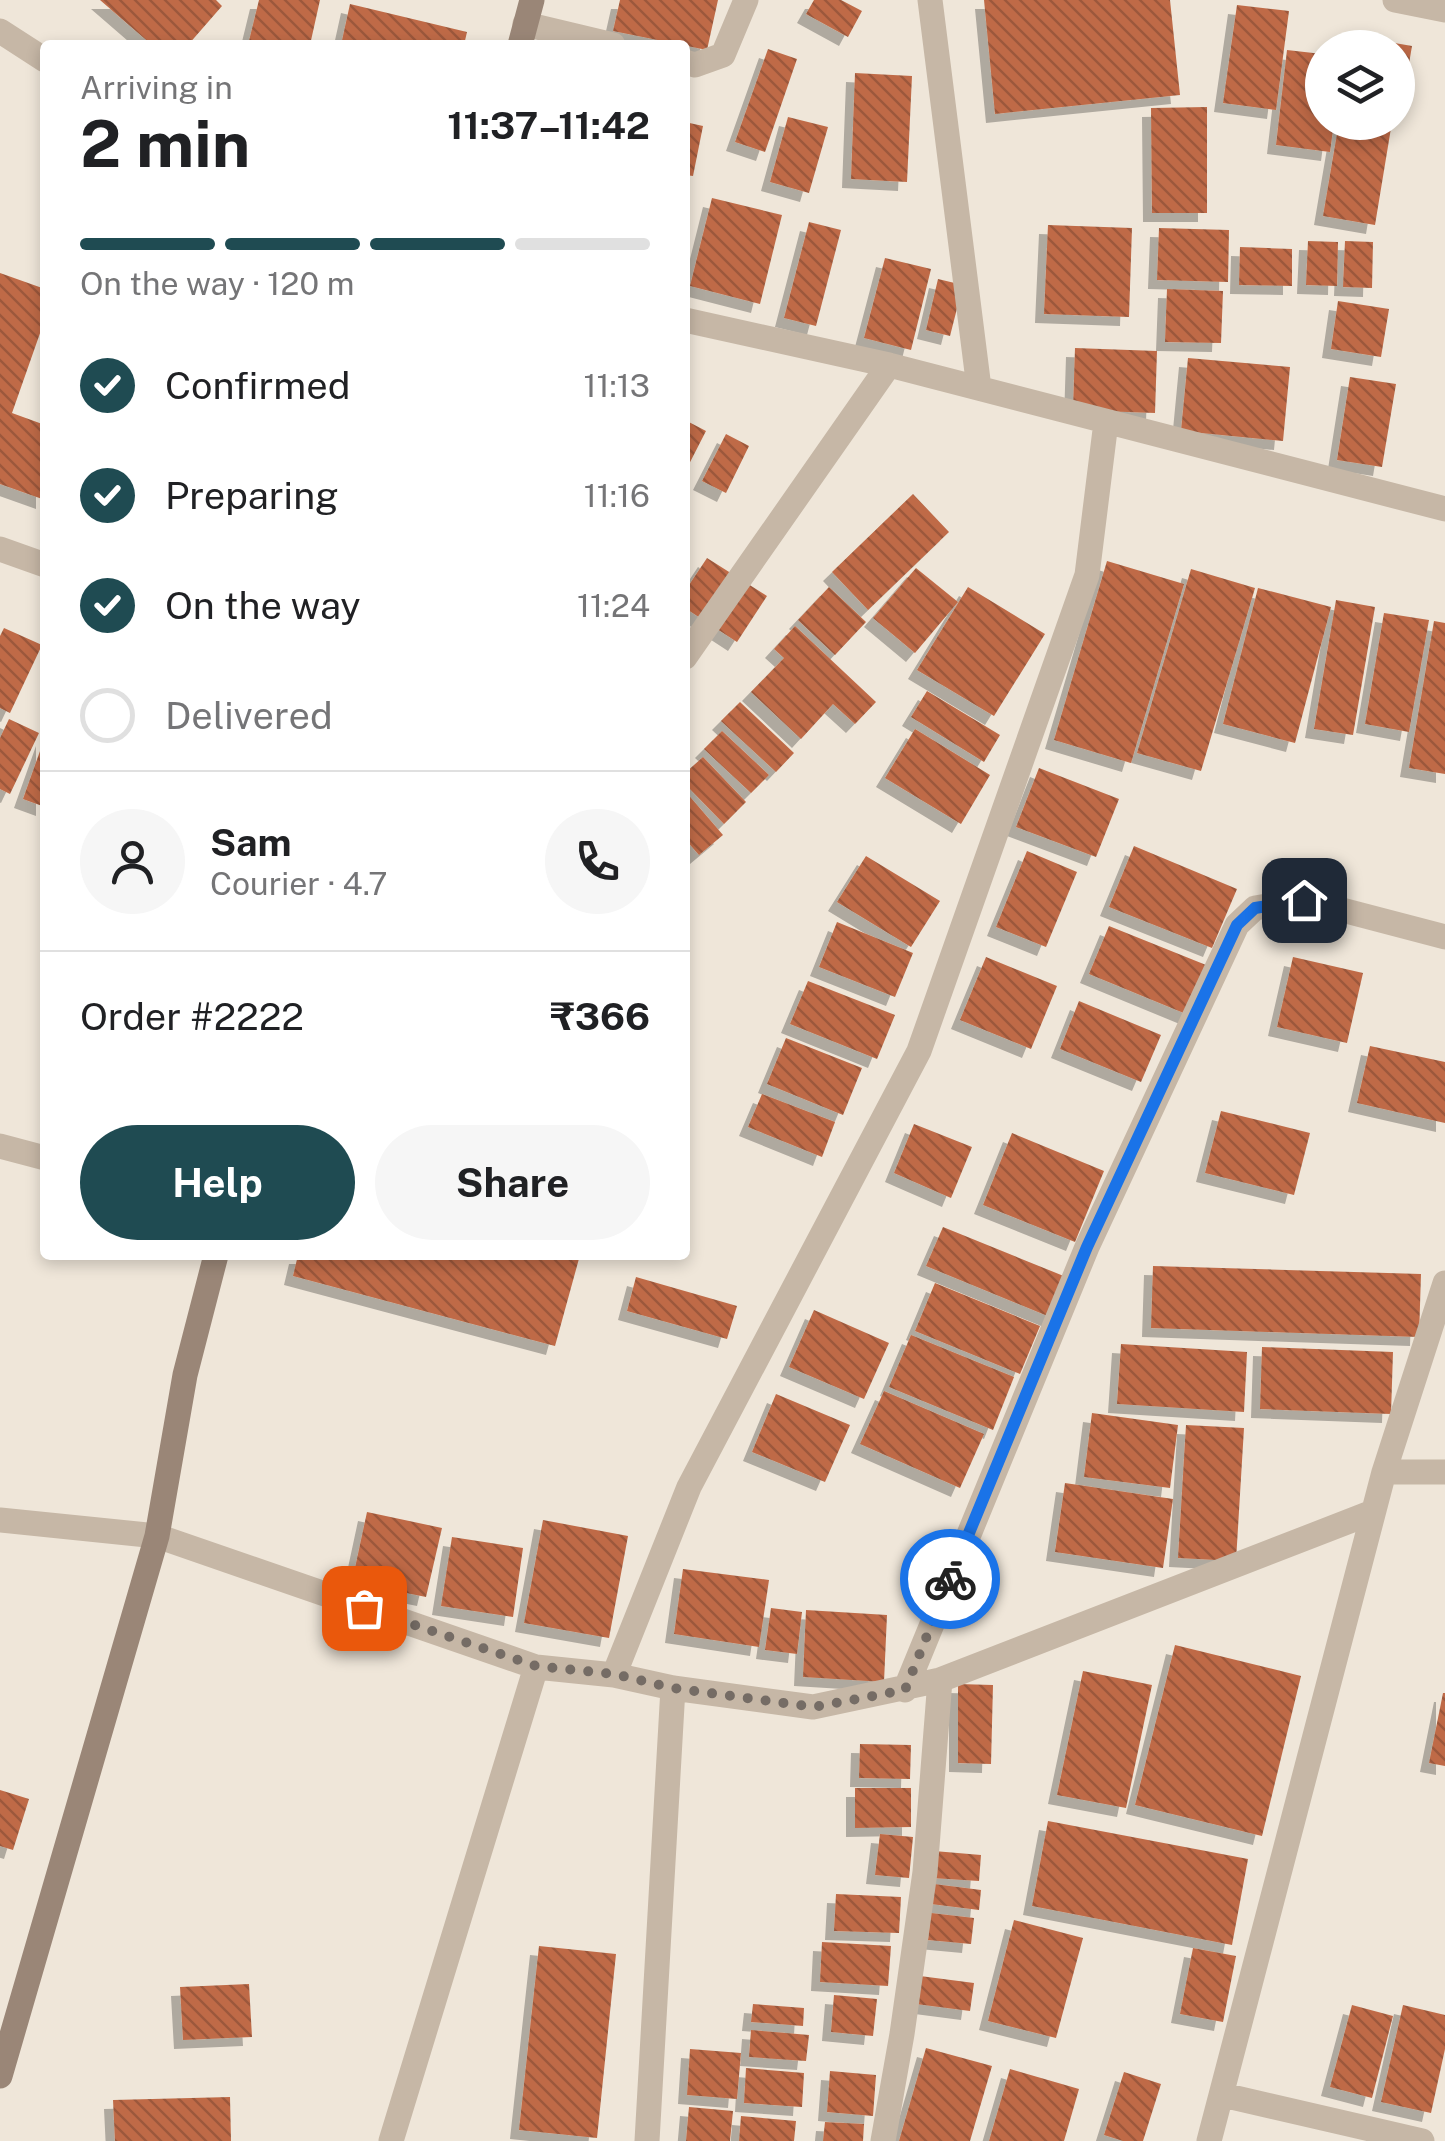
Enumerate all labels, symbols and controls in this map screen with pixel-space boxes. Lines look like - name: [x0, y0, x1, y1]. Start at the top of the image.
- map controls: [1305, 30, 1415, 140]
- button: layers: [1305, 30, 1415, 140]
- text: Arriving in: [80, 69, 233, 106]
- text: 11:37–11:42: [447, 103, 650, 148]
- text: 2 min: [80, 105, 250, 182]
- text: On the way · 120 m: [80, 265, 354, 302]
- icon: check: [80, 358, 135, 413]
- text: Confirmed: [165, 363, 350, 408]
- text: 11:13: [584, 367, 650, 404]
- icon: check: [80, 468, 135, 523]
- text: Preparing: [165, 473, 339, 518]
- text: 11:16: [584, 477, 650, 514]
- icon: check: [80, 578, 135, 633]
- text: On the way: [165, 583, 361, 628]
- text: 11:24: [577, 587, 650, 624]
- text: Delivered: [165, 693, 333, 738]
- button: person: [80, 809, 185, 914]
- button: phone: [545, 809, 650, 914]
- text: Sam: [210, 820, 292, 865]
- pin: [1262, 858, 1347, 943]
- text: Courier · 4.7: [210, 865, 387, 902]
- icon: home: [1277, 873, 1332, 928]
- text: Order #2222: [80, 994, 304, 1039]
- text: ₹366: [550, 994, 650, 1039]
- button: Help: [80, 1125, 355, 1240]
- button: Share: [375, 1125, 650, 1240]
- courier: [900, 1529, 1000, 1629]
- icon: bike: [923, 1552, 978, 1607]
- pin: [322, 1566, 407, 1651]
- icon: bag: [337, 1581, 392, 1636]

